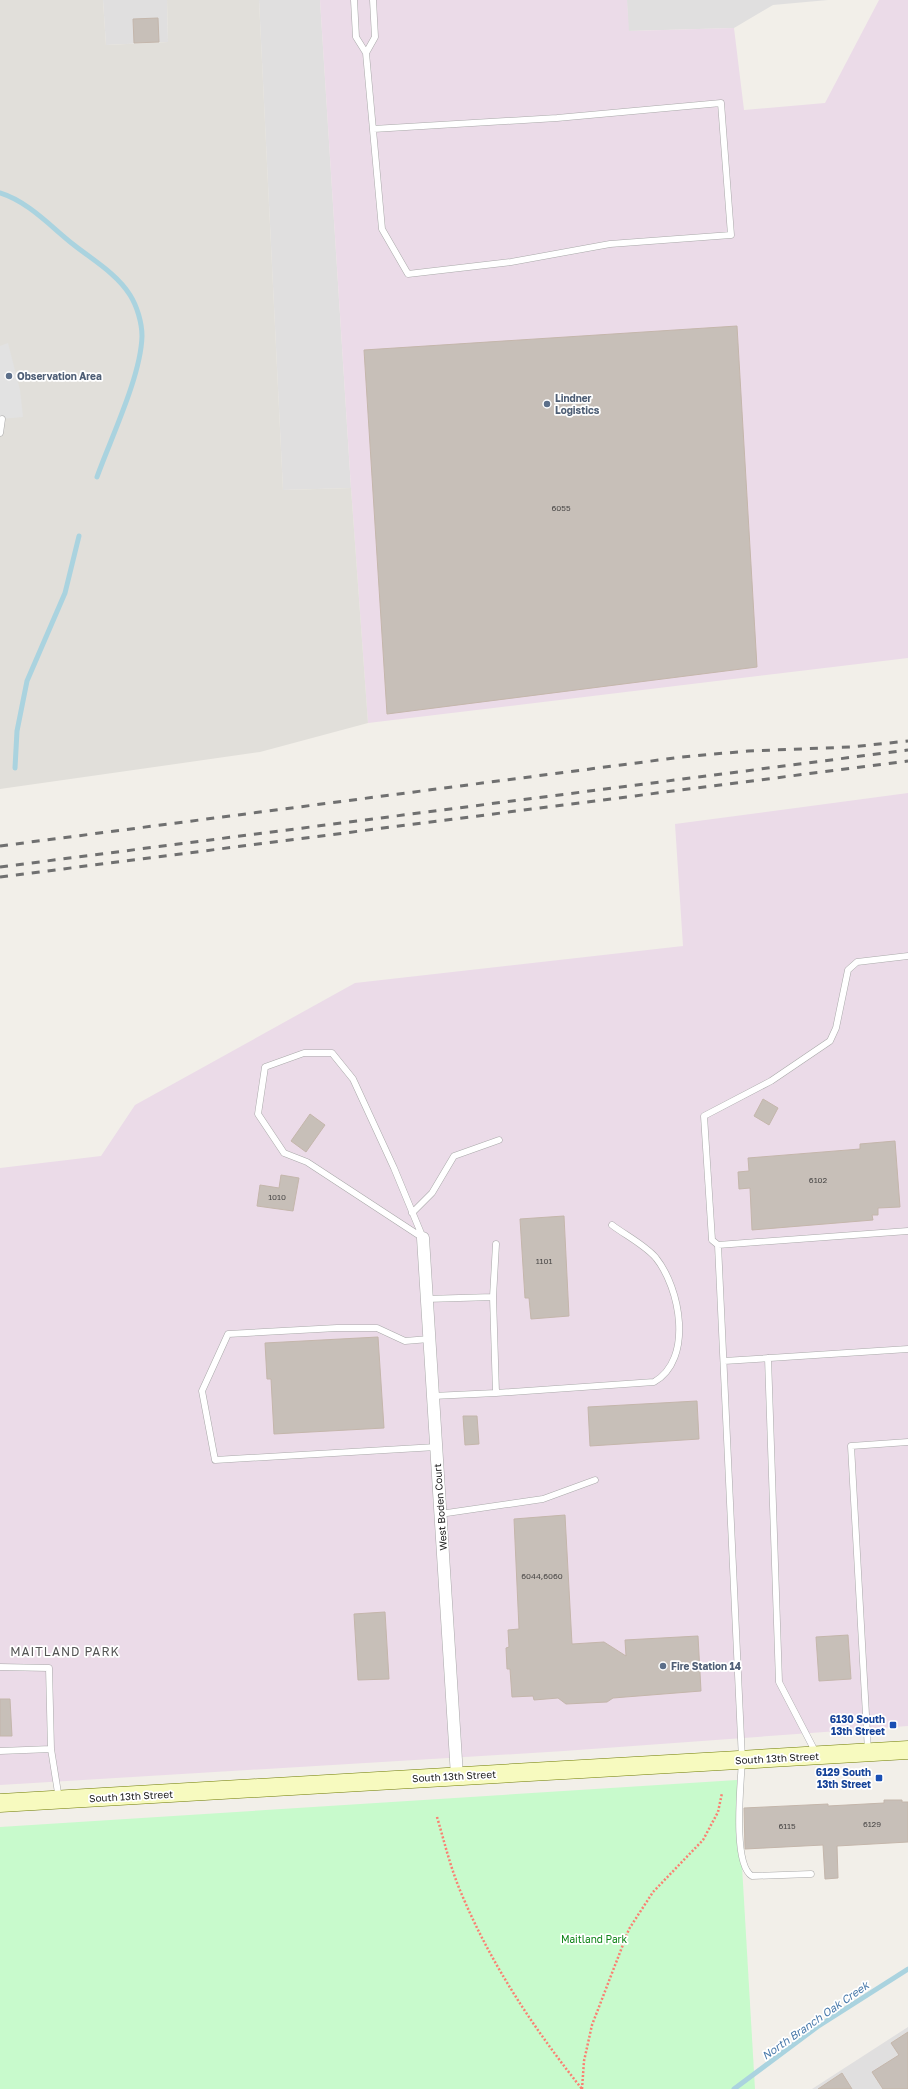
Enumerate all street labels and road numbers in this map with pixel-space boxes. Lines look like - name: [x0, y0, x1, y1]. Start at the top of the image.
- street label: West Boden Court: [431, 1463, 449, 1551]
- street label: South 13th Street: [735, 1750, 819, 1766]
- street label: South 13th Street: [412, 1768, 496, 1784]
- street label: South 13th Street: [89, 1788, 173, 1804]

